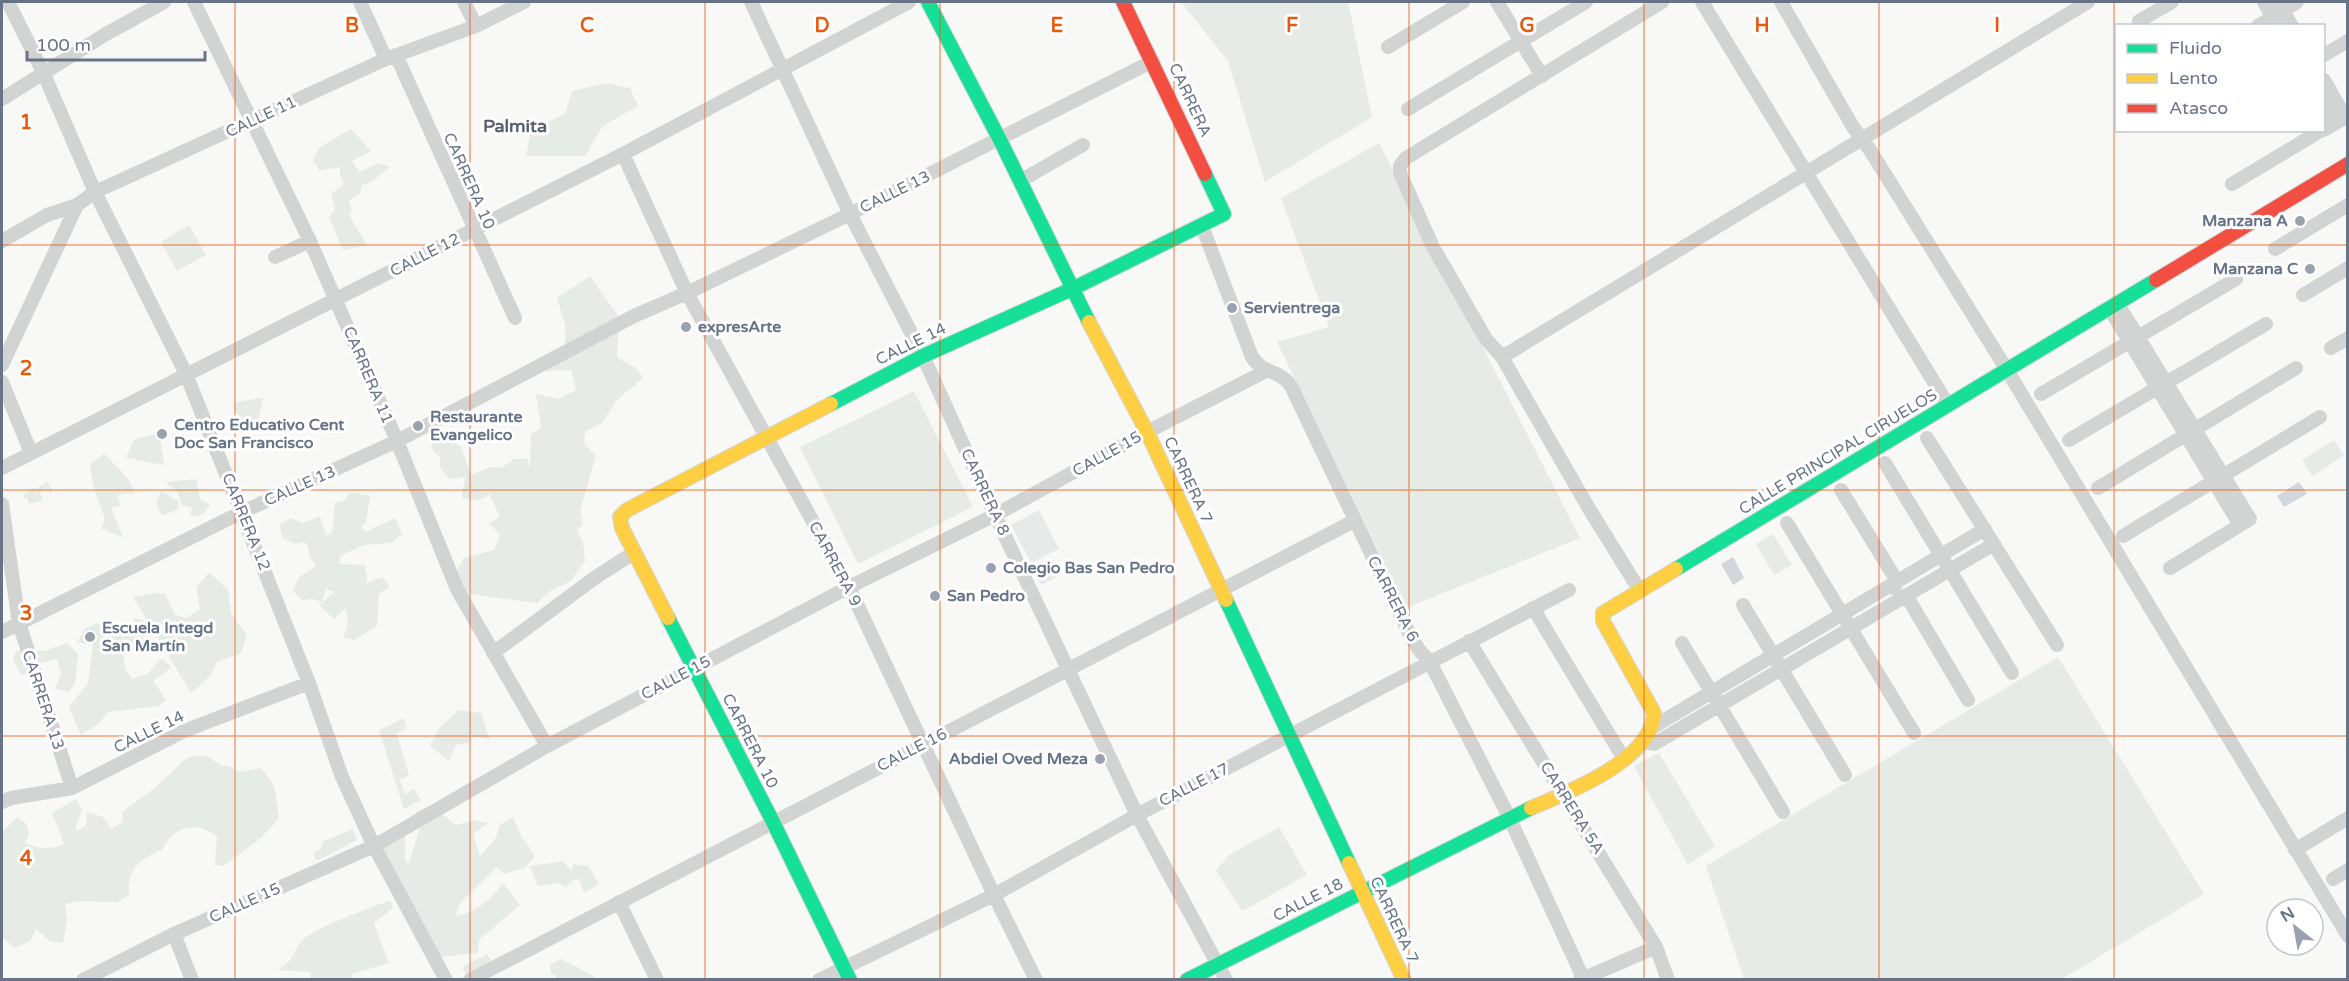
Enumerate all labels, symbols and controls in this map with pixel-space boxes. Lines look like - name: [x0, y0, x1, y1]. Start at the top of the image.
- text: B: [345, 14, 359, 38]
- text: C: [580, 14, 594, 38]
- text: D: [814, 14, 830, 38]
- text: E: [1051, 14, 1064, 38]
- text: F: [1286, 14, 1298, 38]
- text: G: [1519, 14, 1535, 38]
- text: H: [1754, 14, 1770, 38]
- text: I: [1994, 14, 2000, 38]
- scale bar: [27, 24, 206, 62]
- legend: [2115, 24, 2325, 132]
- text: 100 m: [36, 34, 91, 56]
- text: Fluido: [2169, 37, 2222, 59]
- street label: CARRERA: [1164, 60, 1216, 140]
- text: Lento: [2169, 67, 2218, 89]
- street label: CALLE 11: [222, 92, 300, 142]
- text: Atasco: [2169, 97, 2228, 119]
- text: 1: [20, 111, 32, 135]
- district label: Palmita: [483, 115, 547, 137]
- street label: CARRERA 10: [439, 130, 499, 232]
- street label: CALLE 13: [856, 166, 934, 218]
- place label: Manzana A: [2202, 211, 2288, 231]
- marker: Manzana A: [2293, 214, 2307, 228]
- street label: CALLE 12: [387, 229, 463, 281]
- place label: Manzana C: [2213, 259, 2298, 279]
- marker: Manzana C: [2303, 262, 2317, 276]
- place label: Servientrega: [1244, 298, 1340, 318]
- marker: Servientrega: [1225, 301, 1239, 315]
- place label: expresArte: [698, 317, 781, 337]
- street label: CALLE 14: [872, 318, 950, 370]
- marker: expresArte: [679, 320, 693, 334]
- street label: CARRERA 11: [339, 323, 397, 427]
- text: 2: [20, 357, 32, 381]
- street label: CALLE PRINCIPAL CIRUELOS: [1735, 385, 1941, 519]
- place label: Restaurante Evangelico: [430, 407, 523, 445]
- place label: Centro Educativo Cent Doc San Francisco: [174, 415, 345, 453]
- marker: Restaurante Evangelico: [411, 419, 425, 433]
- marker: Centro Educativo Cent Doc San Francisco: [155, 427, 169, 441]
- street label: CALLE 15: [1069, 427, 1145, 481]
- street label: CARRERA 7: [1159, 433, 1217, 527]
- street label: CARRERA 8: [956, 445, 1014, 539]
- street label: CALLE 13: [261, 461, 339, 511]
- street label: CARRERA 12: [217, 470, 275, 574]
- street label: CARRERA 9: [804, 518, 866, 610]
- street label: CARRERA 6: [1363, 553, 1423, 645]
- place label: Colegio Bas San Pedro: [1003, 558, 1175, 578]
- marker: Colegio Bas San Pedro: [984, 561, 998, 575]
- place label: San Pedro: [947, 586, 1025, 606]
- marker: San Pedro: [928, 589, 942, 603]
- text: 3: [20, 602, 32, 626]
- place label: Escuela Integd San Martín: [102, 618, 213, 656]
- marker: Escuela Integd San Martín: [83, 630, 97, 644]
- street label: CARRERA 13: [17, 648, 69, 752]
- street label: CALLE 15: [638, 651, 714, 705]
- street label: CARRERA 10: [718, 690, 782, 792]
- street label: CALLE 14: [110, 706, 188, 758]
- street label: CALLE 16: [874, 724, 950, 776]
- place label: Abdiel Oved Meza: [949, 749, 1088, 769]
- marker: Abdiel Oved Meza: [1093, 752, 1107, 766]
- street label: CARRERA 5A: [1536, 758, 1608, 858]
- street label: CALLE 17: [1156, 759, 1232, 811]
- text: 4: [20, 847, 33, 871]
- street label: CARRERA 7: [1365, 873, 1423, 967]
- street label: CALLE 18: [1270, 874, 1346, 926]
- street label: CALLE 15: [206, 878, 284, 928]
- north arrow: [2265, 897, 2325, 957]
- text: N: [2277, 903, 2298, 927]

